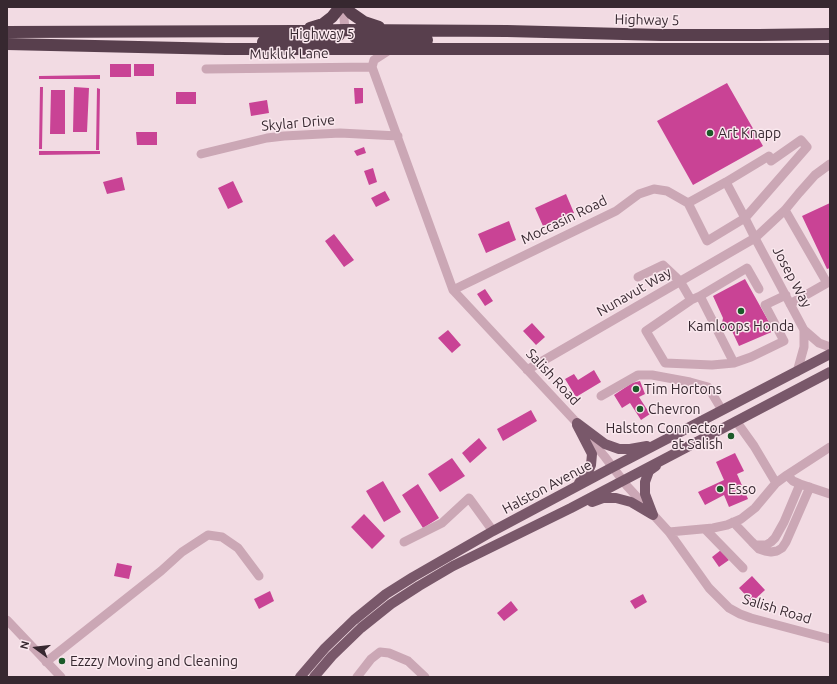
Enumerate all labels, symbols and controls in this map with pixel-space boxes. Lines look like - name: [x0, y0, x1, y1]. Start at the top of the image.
- street label: Highway 5: [614, 11, 680, 29]
- street label: Highway 5: [289, 26, 355, 42]
- street label: Mukluk Lane: [249, 45, 329, 63]
- street label: Skylar Drive: [261, 111, 335, 135]
- place label: Art Knapp: [718, 125, 781, 141]
- marker: Art Knapp: [705, 128, 715, 138]
- street label: Moccasin Road: [518, 192, 610, 248]
- street label: Josep Way: [769, 244, 815, 310]
- street label: Nunavut Way: [594, 264, 674, 320]
- marker: Kamloops Honda: [736, 306, 746, 316]
- place label: Kamloops Honda: [688, 318, 794, 334]
- street label: Salish Road: [523, 345, 583, 409]
- place label: Tim Hortons: [644, 381, 722, 397]
- marker: Tim Hortons: [631, 384, 641, 394]
- place label: Chevron: [648, 401, 701, 417]
- marker: Chevron: [635, 404, 645, 414]
- place label: Halston Connector at Salish: [605, 420, 723, 452]
- marker: Halston Connector at Salish: [726, 431, 736, 441]
- street label: Halston Avenue: [499, 456, 595, 518]
- place label: Esso: [728, 481, 756, 497]
- marker: Esso: [715, 484, 725, 494]
- street label: Salish Road: [741, 591, 813, 627]
- north arrow: [16, 628, 56, 668]
- text: N: [18, 639, 31, 650]
- place label: Ezzzy Moving and Cleaning: [70, 653, 238, 669]
- marker: Ezzzy Moving and Cleaning: [57, 656, 67, 666]

